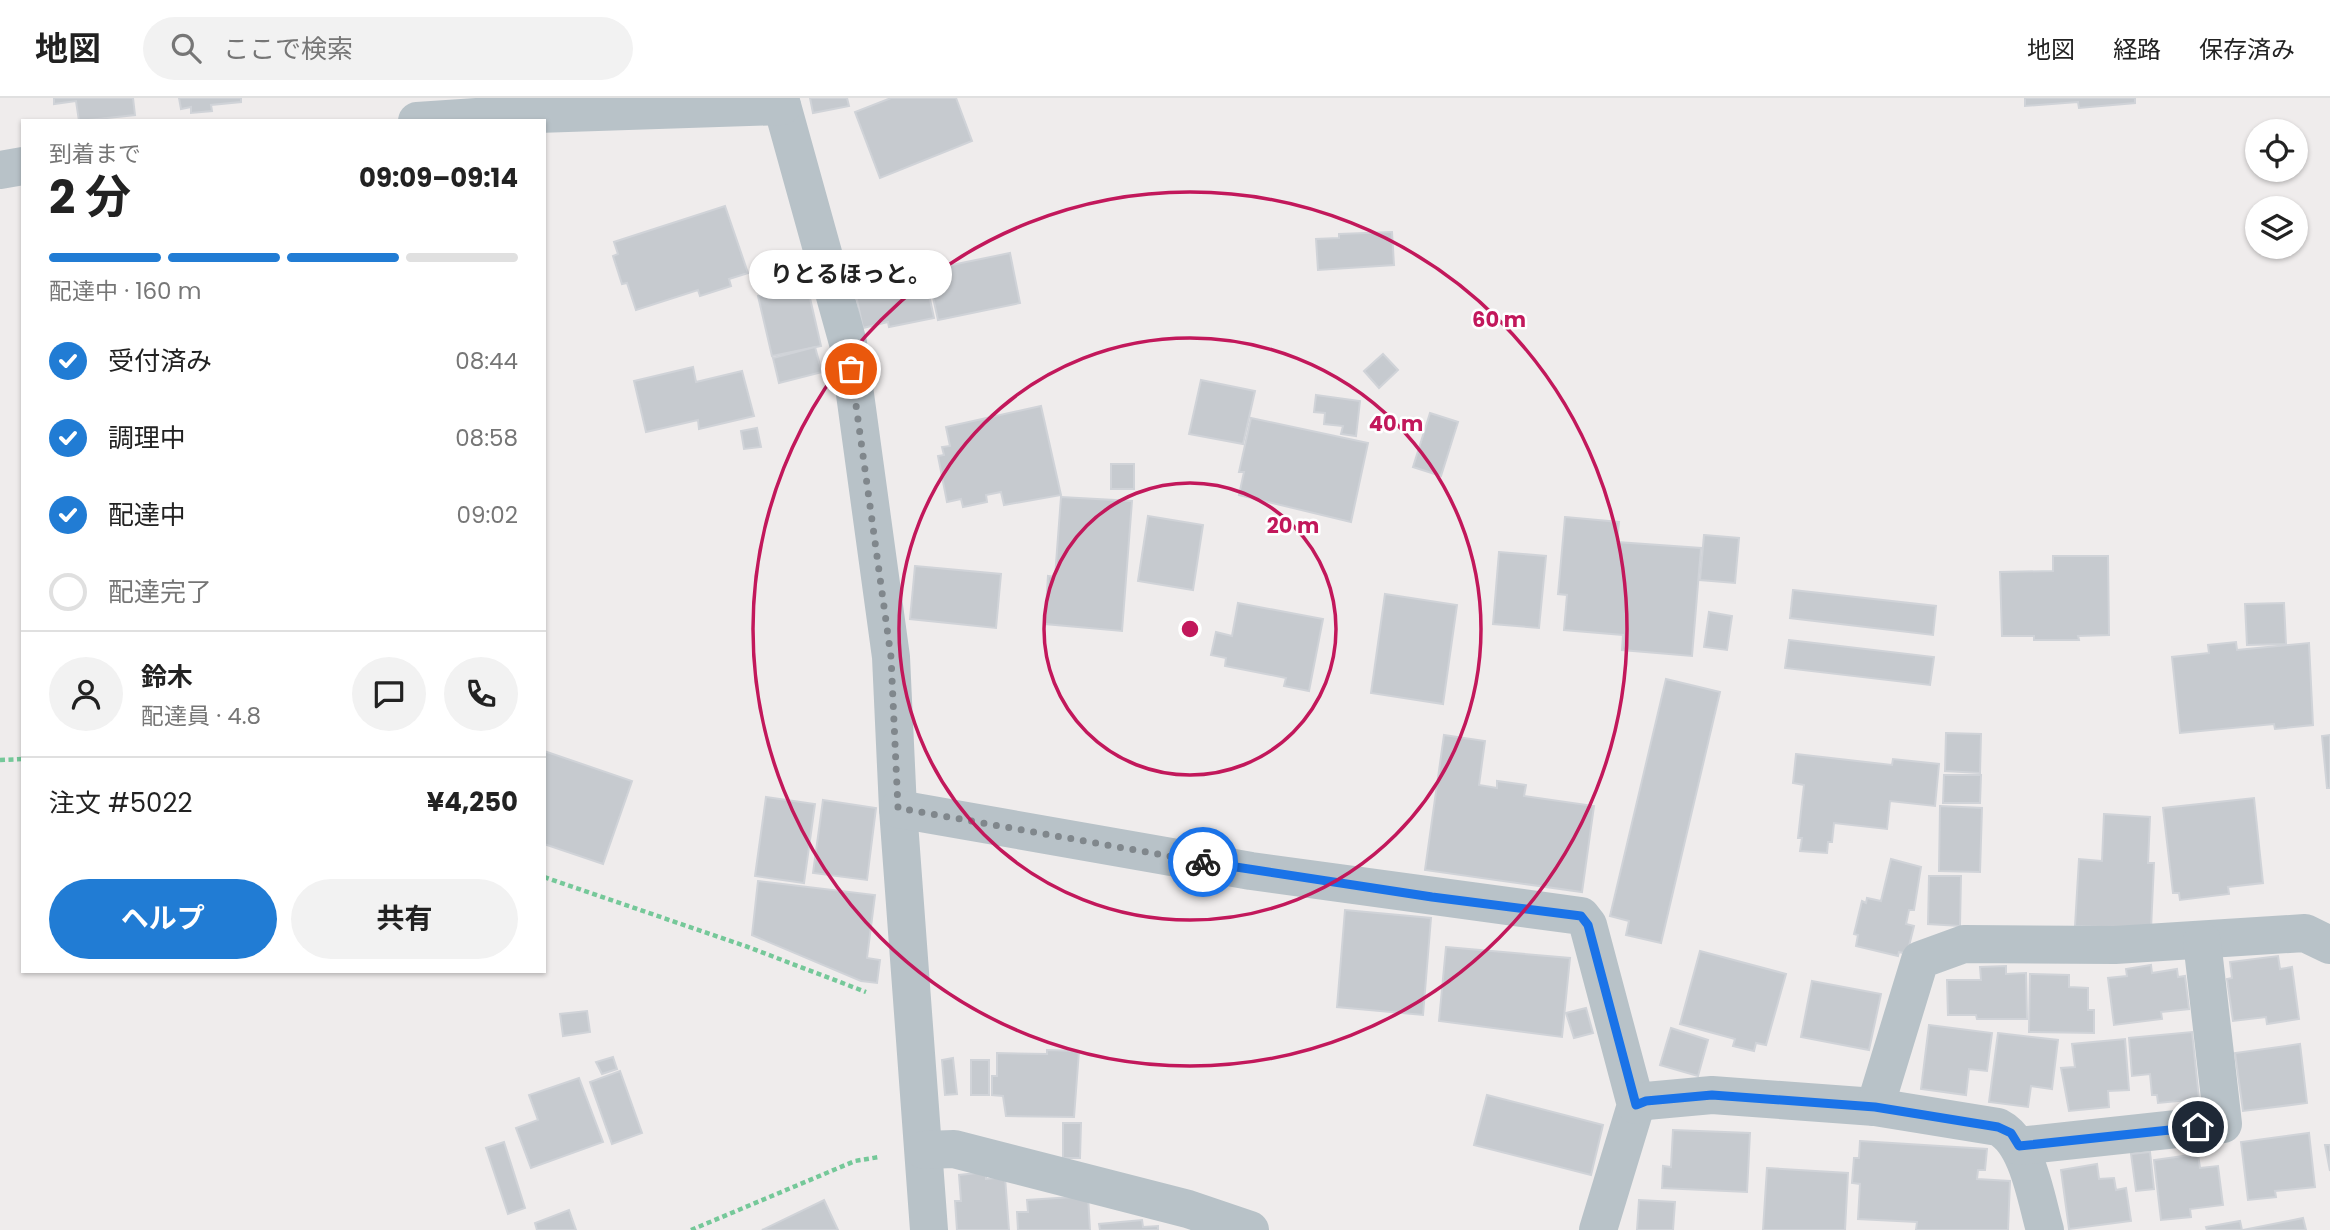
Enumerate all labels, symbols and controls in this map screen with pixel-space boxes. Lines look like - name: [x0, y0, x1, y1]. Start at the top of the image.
- search box: [143, 17, 633, 80]
- text: 地図: [35, 25, 101, 72]
- icon: search: [167, 29, 205, 67]
- text: ここで検索: [223, 31, 353, 67]
- text: 地図: [2027, 33, 2075, 66]
- text: 経路: [2113, 33, 2161, 66]
- text: 保存済み: [2199, 33, 2295, 66]
- map controls: [2245, 119, 2308, 259]
- button: locate: [2245, 119, 2308, 182]
- text: 到着まで: [49, 138, 141, 170]
- text: 09:09–09:14: [359, 160, 518, 196]
- text: 2 分: [49, 165, 131, 229]
- button: layers: [2245, 196, 2308, 259]
- callout: りとるほっと。: [750, 250, 952, 299]
- text: りとるほっと。: [770, 258, 931, 290]
- text: 配達中 · 160 m: [49, 275, 201, 307]
- text: 60 m: [1472, 305, 1526, 334]
- pin: [821, 339, 881, 399]
- icon: check: [49, 342, 87, 380]
- text: 受付済み: [108, 343, 212, 379]
- text: 08:44: [455, 345, 518, 377]
- icon: bag: [832, 350, 870, 388]
- text: 40 m: [1369, 409, 1423, 438]
- icon: check: [49, 419, 87, 457]
- text: 調理中: [108, 420, 186, 456]
- text: 08:58: [455, 422, 518, 454]
- icon: check: [49, 496, 87, 534]
- text: 配達中: [108, 497, 186, 533]
- text: 09:02: [456, 499, 518, 531]
- text: 20 m: [1267, 511, 1319, 540]
- text: 配達完了: [108, 574, 212, 610]
- centre of rings: [1178, 617, 1202, 641]
- button: person: [49, 657, 123, 731]
- button: chat: [352, 657, 426, 731]
- button: phone: [444, 657, 518, 731]
- text: 鈴木: [141, 659, 193, 695]
- text: 配達員 · 4.8: [141, 700, 261, 732]
- text: ¥4,250: [427, 784, 518, 820]
- text: 注文 #5022: [49, 785, 192, 821]
- courier: [1168, 827, 1238, 897]
- icon: bike: [1184, 843, 1222, 881]
- button: ヘルプ: [49, 879, 277, 959]
- button: 共有: [291, 879, 518, 959]
- pin: [2168, 1097, 2228, 1157]
- icon: home: [2179, 1108, 2217, 1146]

